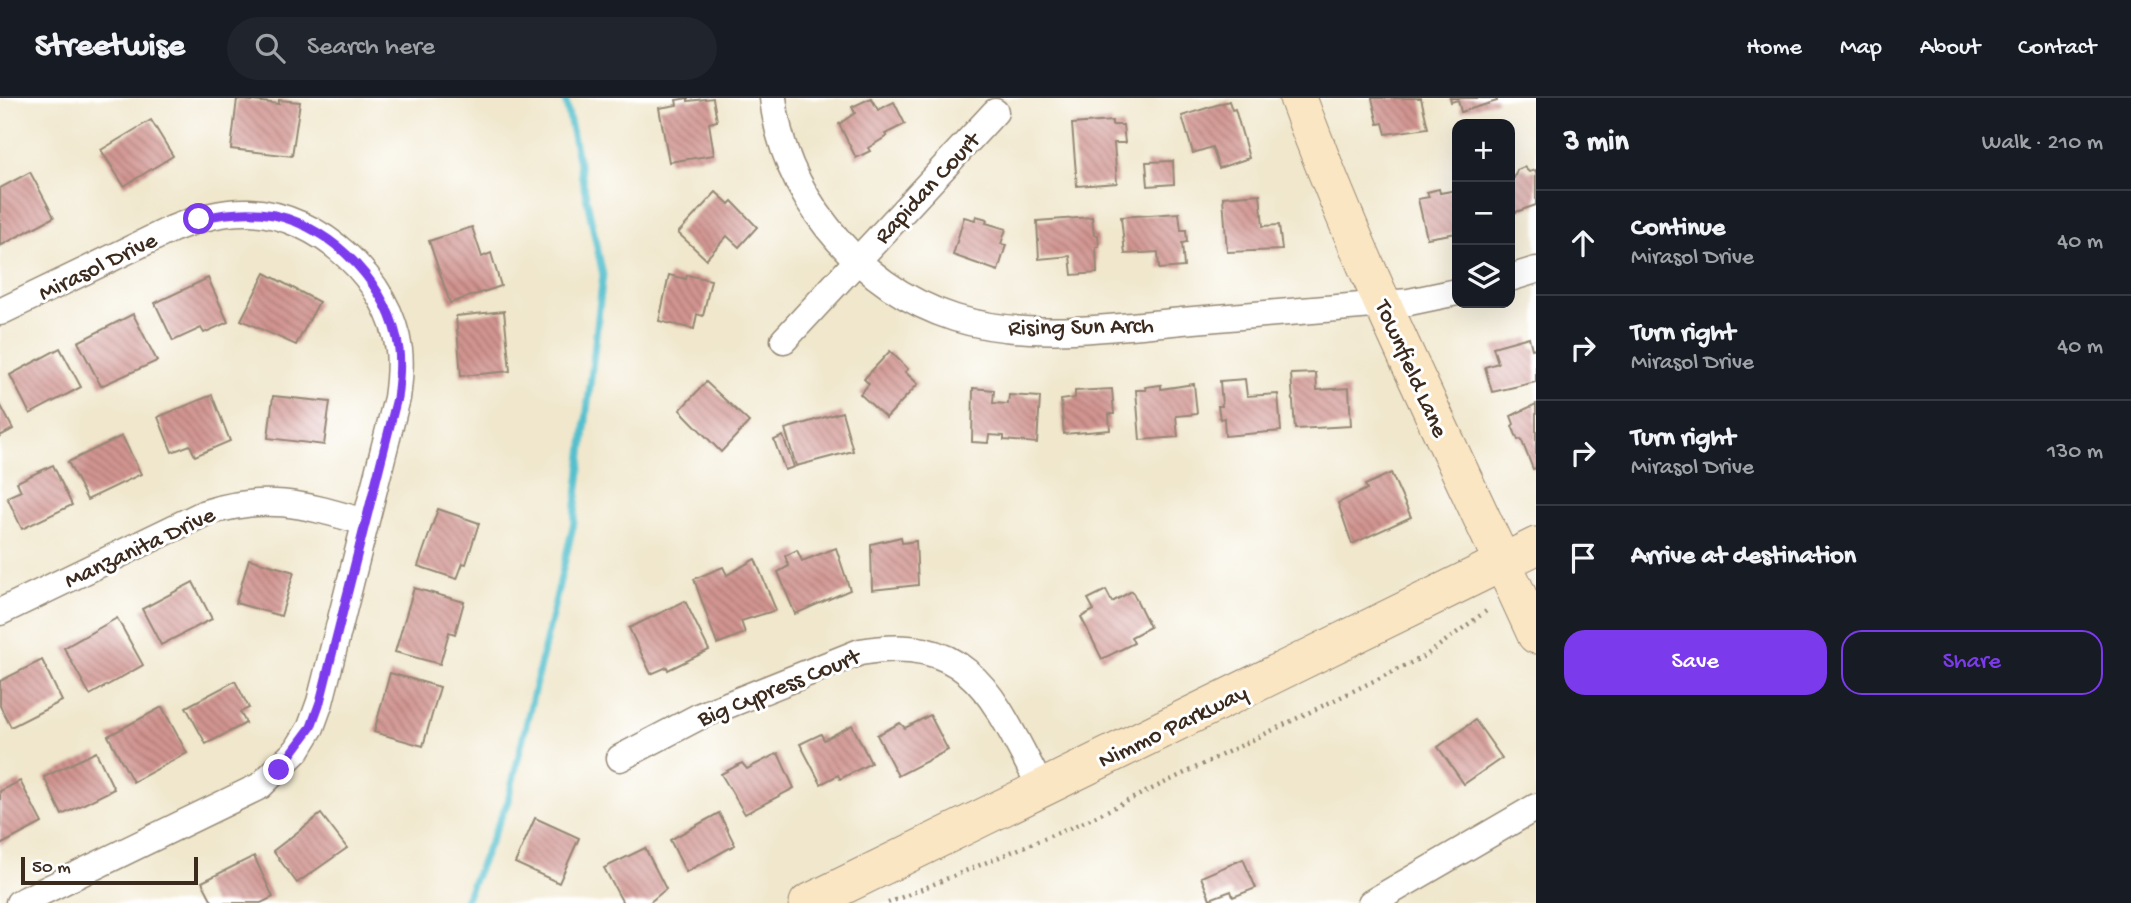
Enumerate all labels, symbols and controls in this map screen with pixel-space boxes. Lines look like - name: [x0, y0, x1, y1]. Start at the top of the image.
- search box: [227, 17, 717, 80]
- text: Streetwise: [35, 29, 185, 67]
- icon: search: [251, 29, 289, 67]
- text: Search here: [307, 33, 435, 64]
- text: Home: [1746, 34, 1802, 63]
- text: Map: [1840, 34, 1882, 63]
- text: About: [1920, 34, 1980, 63]
- text: Contact: [2018, 34, 2096, 63]
- map controls: [1452, 119, 1515, 308]
- button: +: [1452, 119, 1515, 182]
- street label: Rapidan Court: [869, 126, 989, 251]
- text: 3 min: [1564, 126, 1629, 161]
- text: Walk · 210 m: [1982, 130, 2103, 157]
- button: −: [1452, 182, 1515, 245]
- route start: [183, 203, 214, 234]
- text: Continue: [1631, 214, 1725, 245]
- icon: ahead: [1564, 224, 1602, 262]
- street label: Mirasol Drive: [35, 227, 163, 309]
- text: 40 m: [2057, 229, 2103, 256]
- button: layers: [1452, 245, 1515, 308]
- text: Mirasol Drive: [1631, 245, 1754, 272]
- street label: Townfield Lane: [1366, 294, 1453, 443]
- street label: Rising Sun Arch: [1008, 313, 1154, 344]
- text: Turn right: [1631, 319, 1735, 350]
- icon: right: [1564, 329, 1602, 367]
- text: 40 m: [2057, 334, 2103, 361]
- text: Mirasol Drive: [1631, 350, 1754, 377]
- text: Turn right: [1631, 424, 1735, 455]
- icon: right: [1564, 434, 1602, 472]
- text: 130 m: [2047, 439, 2103, 466]
- text: Mirasol Drive: [1631, 455, 1754, 482]
- street label: Manzanita Drive: [60, 501, 221, 597]
- icon: arrive: [1564, 539, 1602, 577]
- text: Arrive at destination: [1631, 542, 1856, 573]
- button: Save: [1564, 630, 1827, 695]
- button: Share: [1841, 630, 2103, 695]
- street label: Big Cypress Court: [693, 643, 867, 735]
- street label: Nimmo Parkway: [1094, 679, 1253, 777]
- route end: [263, 754, 294, 785]
- scale bar: [21, 854, 198, 886]
- text: 50 m: [32, 857, 71, 880]

